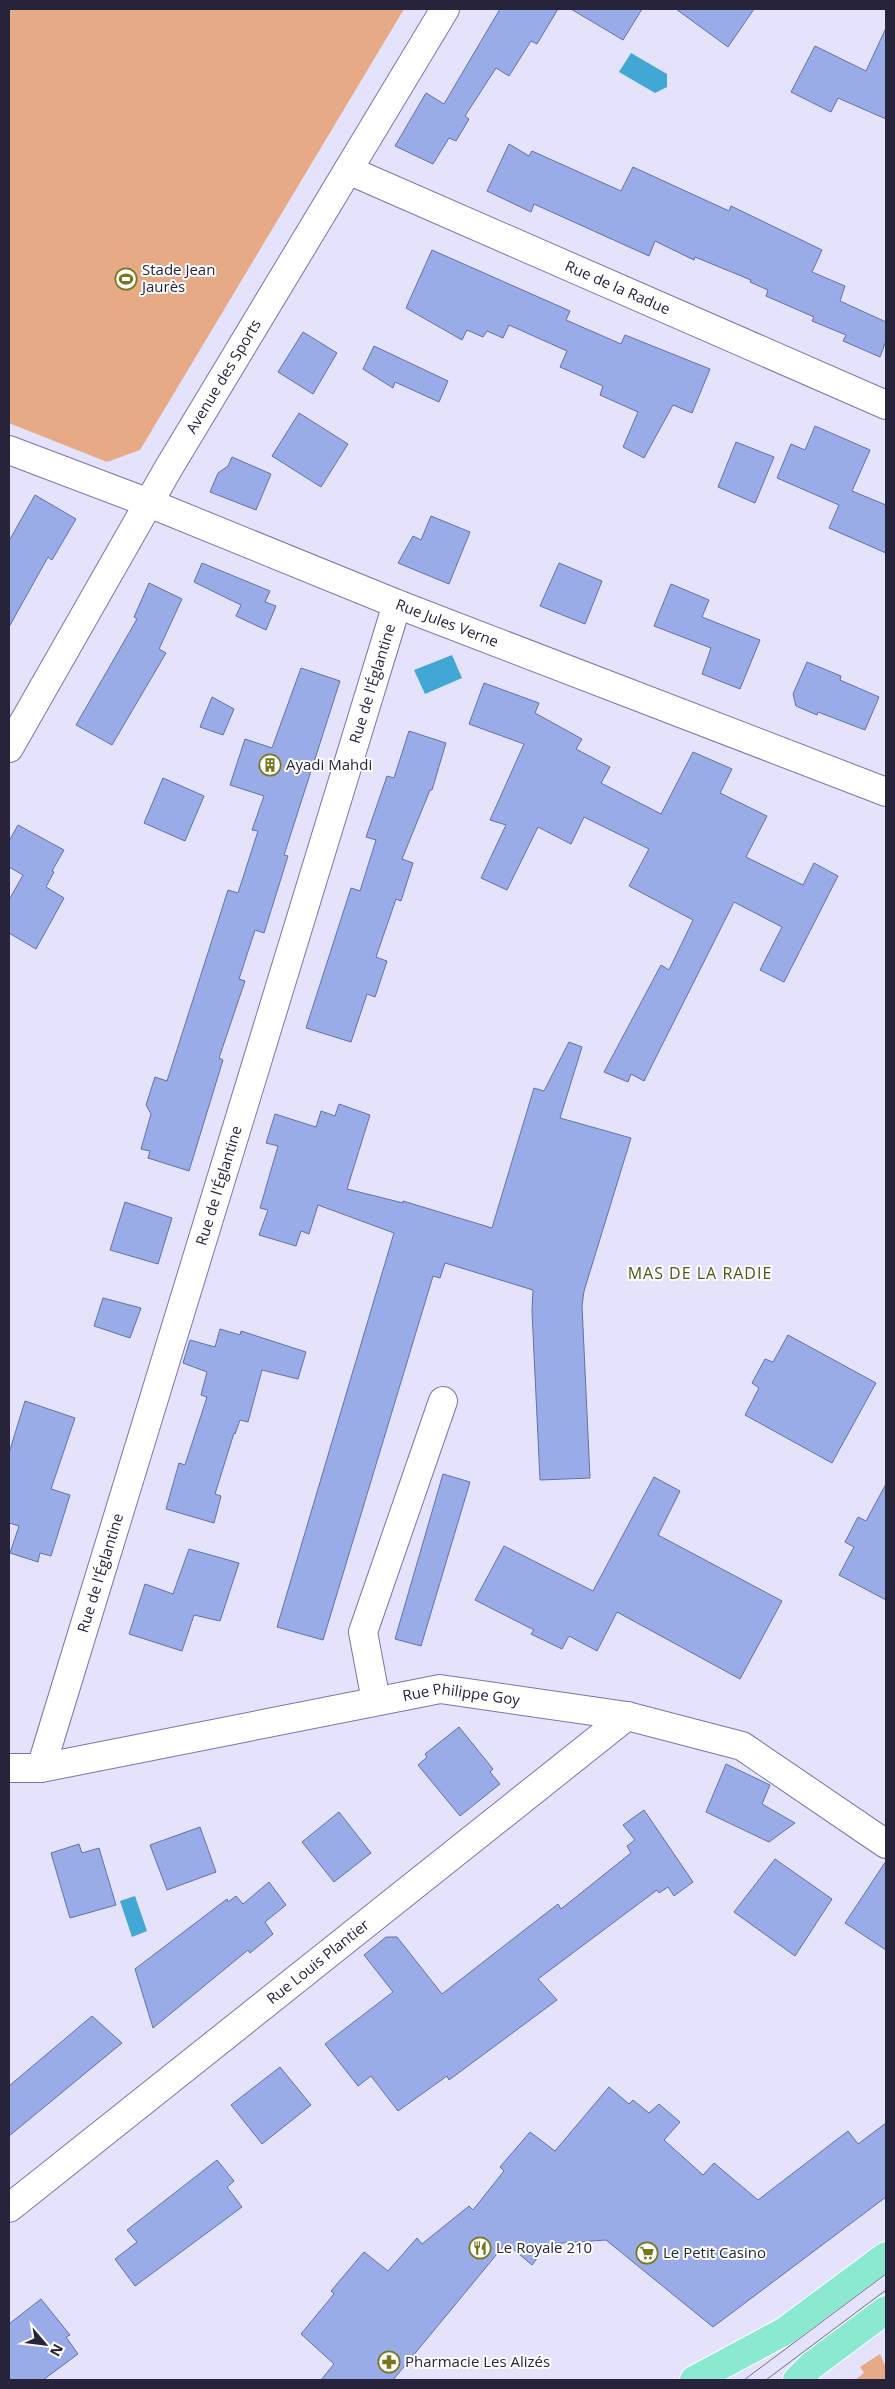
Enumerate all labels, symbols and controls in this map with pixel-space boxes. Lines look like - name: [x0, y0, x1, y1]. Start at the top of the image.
- street label: Rue de la Radue: [562, 255, 674, 319]
- place label: Stade Jean Jaurès: [140, 259, 215, 296]
- sports icon: Stade Jean Jaurès: [114, 267, 138, 291]
- street label: Avenue des Sports: [181, 315, 265, 437]
- street label: Rue Jules Verne: [393, 593, 502, 651]
- street label: Rue de l'Églantine: [344, 621, 399, 746]
- building icon: Ayadi Mahdi: [258, 753, 282, 777]
- place label: Ayadi Mahdi: [286, 754, 372, 774]
- street label: Rue de l'Églantine: [190, 1123, 246, 1248]
- district label: MAS DE LA RADIE: [628, 1262, 772, 1284]
- street label: Rue de l'Églantine: [72, 1510, 127, 1635]
- street label: Rue Philippe Goy: [401, 1678, 522, 1709]
- street label: Rue Louis Plantier: [262, 1914, 373, 2008]
- restaurant icon: Le Royale 210: [468, 2236, 492, 2260]
- place label: Le Royale 210: [496, 2237, 592, 2257]
- supermarket icon: Le Petit Casino: [635, 2241, 659, 2265]
- place label: Le Petit Casino: [663, 2242, 766, 2262]
- north arrow: [20, 2319, 70, 2369]
- text: N: [46, 2341, 68, 2360]
- pharmacy icon: Pharmacie Les Alizés: [377, 2350, 401, 2374]
- place label: Pharmacie Les Alizés: [405, 2351, 550, 2371]

